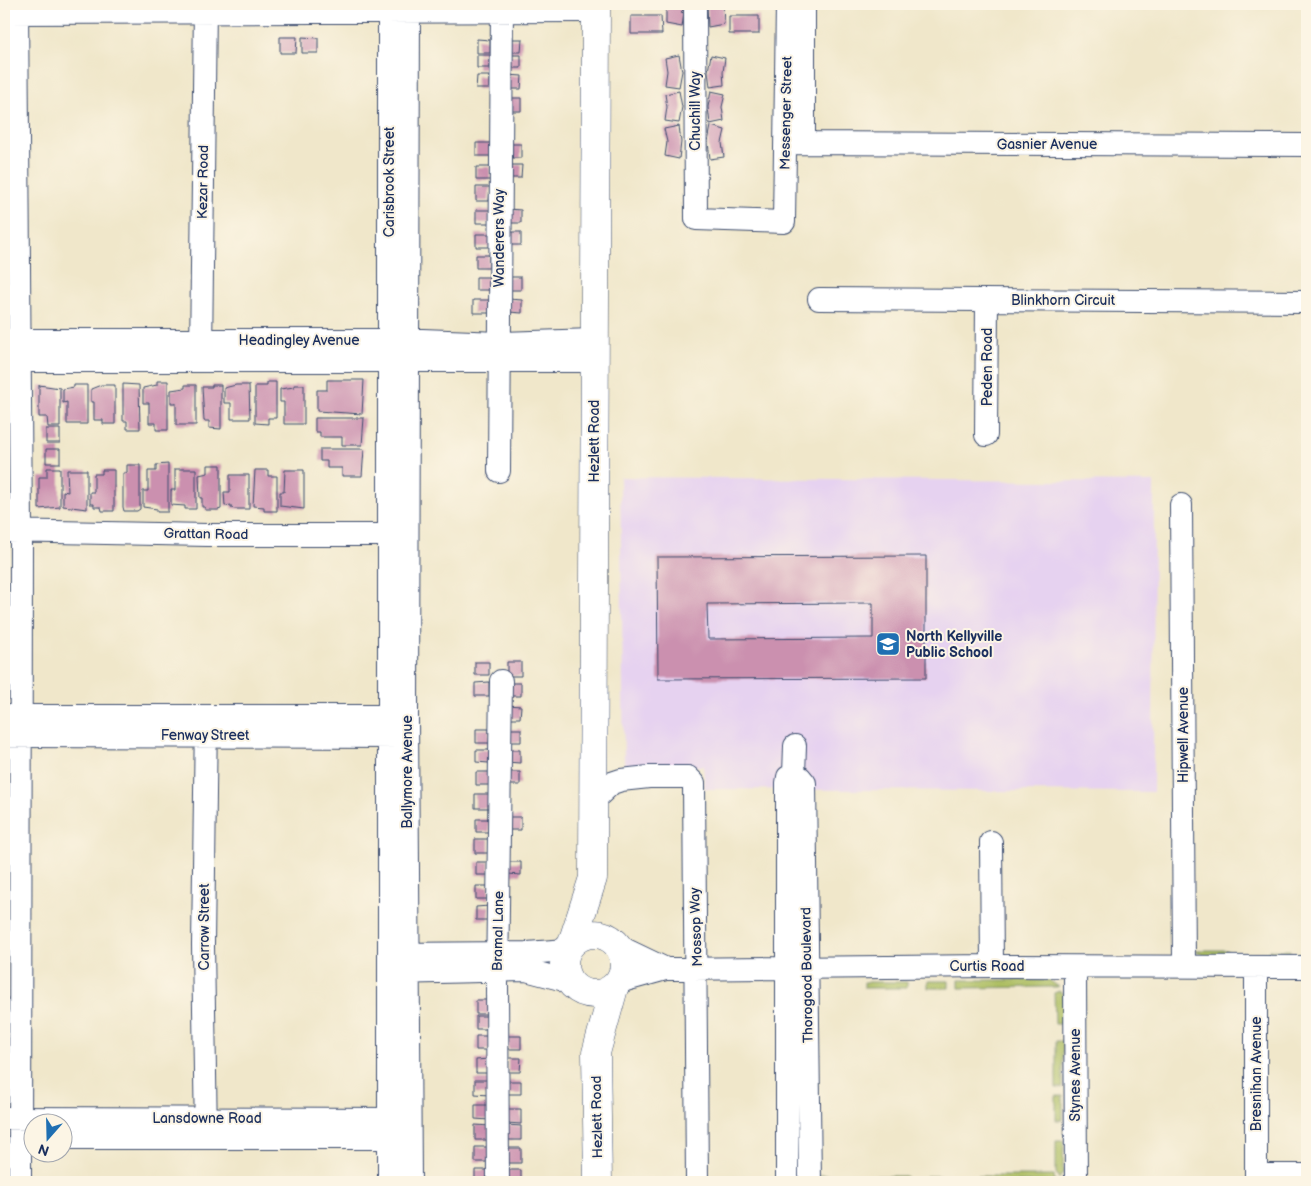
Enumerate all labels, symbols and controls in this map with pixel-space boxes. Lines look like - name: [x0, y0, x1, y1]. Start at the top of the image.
- street label: Messenger Street: [777, 55, 796, 170]
- street label: Chuchill Way: [687, 71, 704, 151]
- street label: Carisbrook Street: [381, 126, 398, 237]
- street label: Gasnier Avenue: [997, 136, 1097, 153]
- street label: Kezar Road: [194, 145, 212, 219]
- street label: Wanderers Way: [491, 188, 508, 287]
- street label: Blinkhorn Circuit: [1011, 292, 1116, 309]
- street label: Peden Road: [979, 328, 996, 406]
- street label: Headingley Avenue: [238, 332, 360, 349]
- street label: Hezlett Road: [586, 400, 603, 482]
- street label: Grattan Road: [163, 525, 249, 543]
- place label: North Kellyville Public School: [906, 628, 1002, 661]
- school or university icon: North Kellyville Public School: [875, 631, 901, 657]
- street label: Hipwell Avenue: [1175, 687, 1192, 783]
- street label: Ballymore Avenue: [399, 715, 416, 829]
- street label: Fenway Street: [161, 727, 250, 744]
- street label: Carrow Street: [196, 883, 213, 970]
- street label: Mossop Way: [686, 886, 706, 967]
- street label: Bramal Lane: [489, 891, 507, 971]
- street label: Thorogood Boulevard: [797, 907, 817, 1043]
- street label: Curtis Road: [949, 958, 1025, 975]
- street label: Bresnihan Avenue: [1248, 1016, 1265, 1132]
- street label: Stynes Avenue: [1067, 1029, 1084, 1122]
- street label: Hezlett Road: [588, 1075, 606, 1159]
- street label: Lansdowne Road: [152, 1110, 262, 1127]
- north arrow: [22, 1114, 72, 1164]
- text: N: [36, 1140, 52, 1160]

